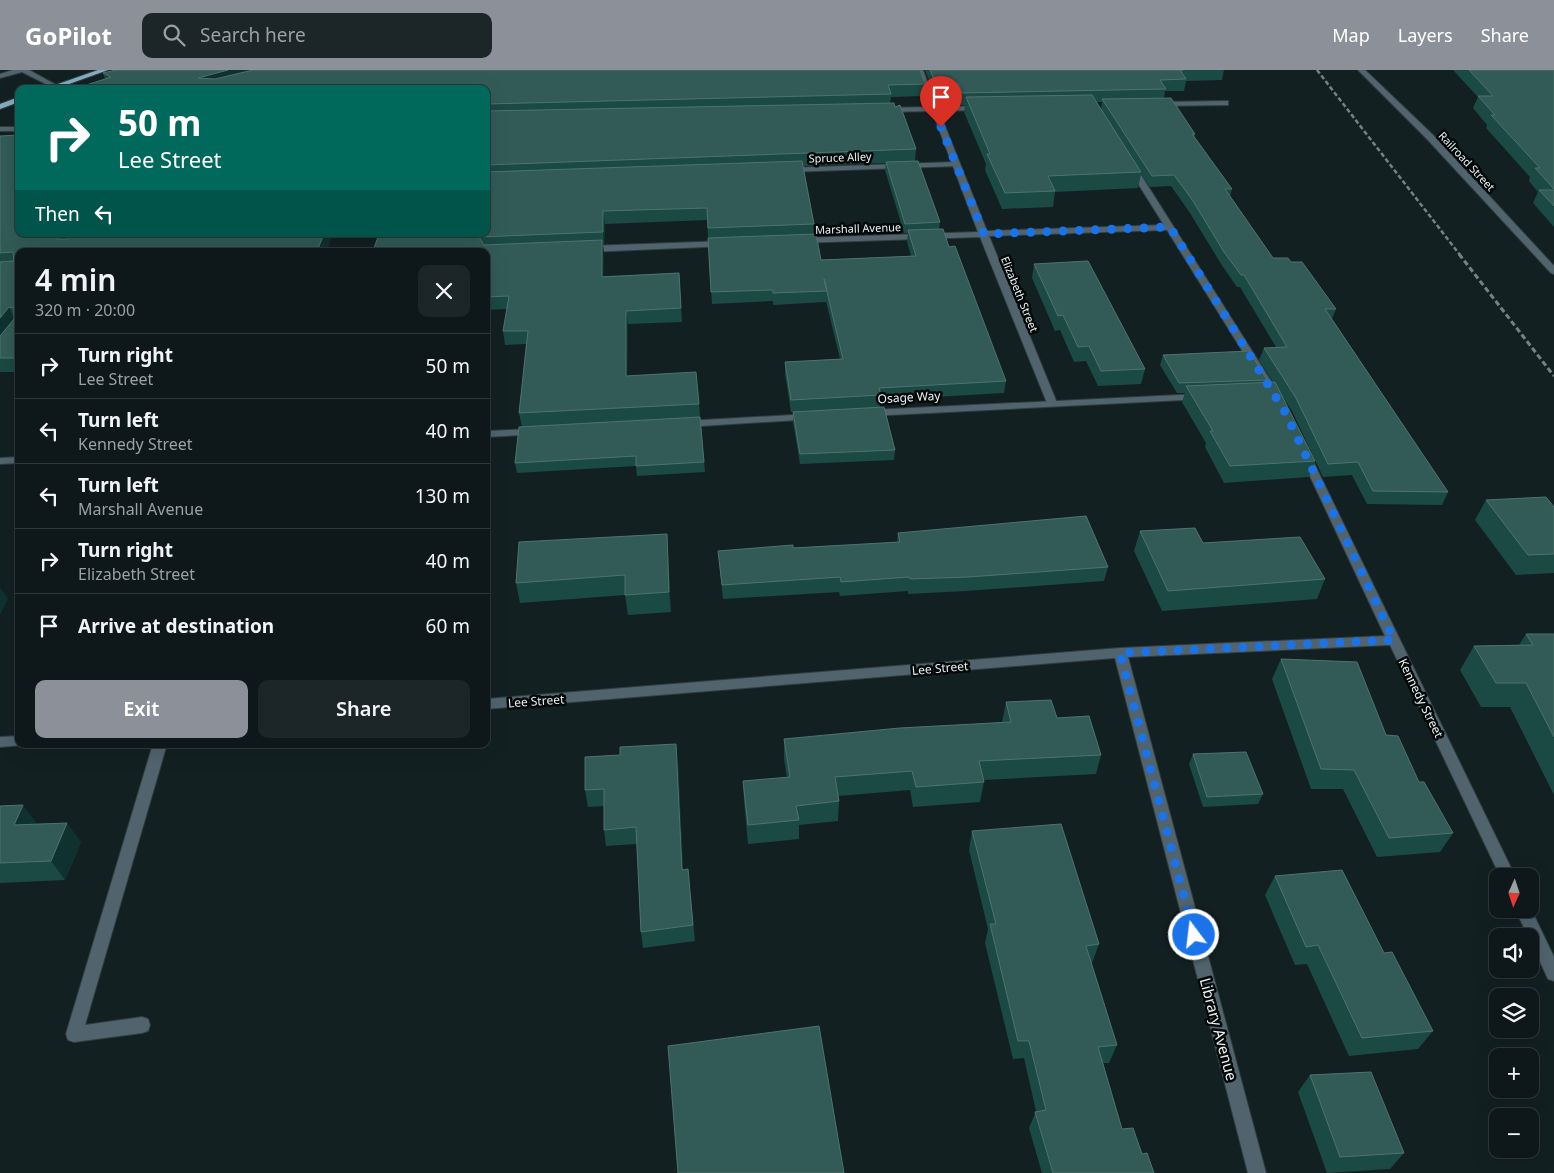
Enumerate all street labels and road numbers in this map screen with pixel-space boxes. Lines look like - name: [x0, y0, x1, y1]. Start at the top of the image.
- street label: Railroad Street: [1436, 128, 1498, 194]
- street label: Spruce Alley: [808, 148, 872, 166]
- street label: Marshall Avenue: [815, 219, 901, 237]
- street label: Elizabeth Street: [998, 254, 1042, 334]
- street label: Osage Way: [877, 387, 942, 407]
- street label: Kennedy Street: [1395, 656, 1448, 741]
- street label: Lee Street: [911, 657, 970, 679]
- street label: Lee Street: [507, 691, 565, 711]
- street label: Library Avenue: [1196, 975, 1242, 1083]

